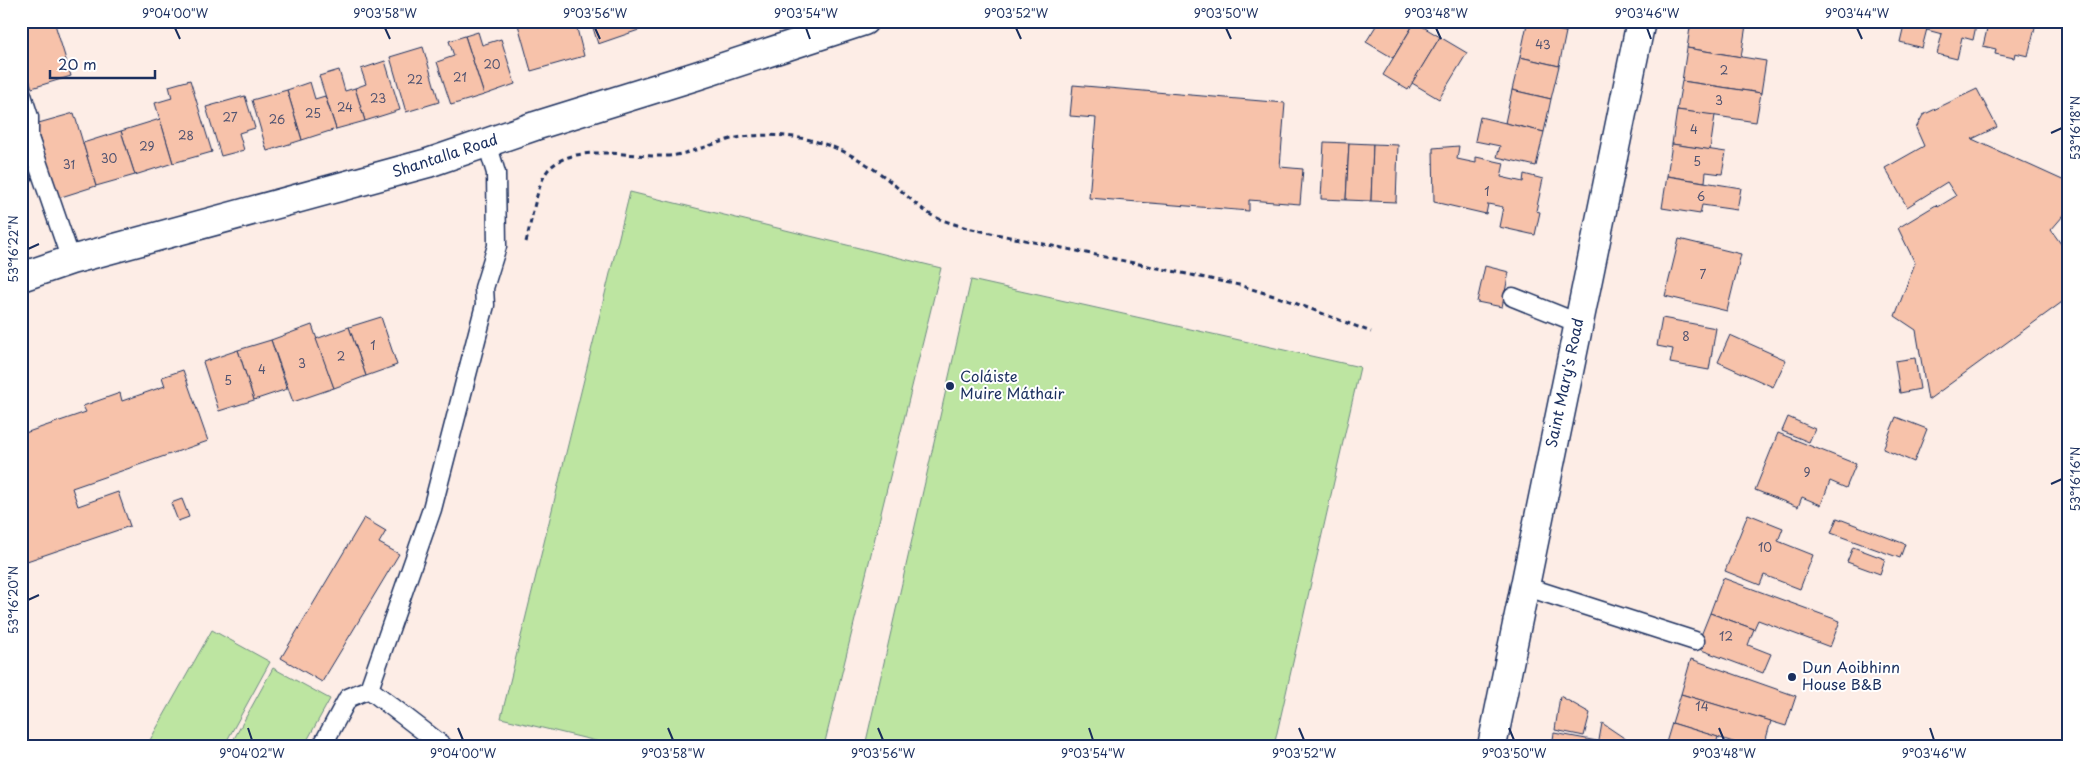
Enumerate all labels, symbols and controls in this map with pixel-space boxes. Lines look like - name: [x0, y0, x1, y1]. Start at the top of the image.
- text: 9°04'00"W: [142, 4, 209, 22]
- text: 9°03'58"W: [353, 4, 417, 22]
- text: 9°03'56"W: [563, 4, 628, 22]
- text: 9°03'54"W: [774, 4, 839, 22]
- text: 9°03'52"W: [984, 4, 1049, 22]
- text: 9°03'50"W: [1194, 4, 1259, 22]
- text: 9°03'48"W: [1404, 4, 1469, 22]
- text: 9°03'46"W: [1615, 4, 1680, 22]
- text: 9°03'44"W: [1825, 4, 1890, 22]
- house number: 43: [1535, 35, 1551, 53]
- scale bar: [50, 48, 155, 80]
- text: 20 m: [58, 52, 97, 75]
- house number: 20: [483, 55, 501, 73]
- house number: 2: [1720, 61, 1728, 79]
- house number: 21: [453, 68, 467, 86]
- house number: 22: [407, 70, 423, 88]
- house number: 23: [370, 89, 386, 107]
- house number: 3: [1715, 91, 1723, 109]
- text: 53°16'18"N: [2066, 96, 2084, 160]
- house number: 24: [337, 98, 353, 116]
- house number: 25: [305, 104, 321, 122]
- house number: 27: [223, 108, 238, 126]
- house number: 26: [269, 110, 285, 128]
- house number: 4: [1690, 120, 1698, 138]
- house number: 28: [178, 126, 194, 144]
- street label: Shantalla Road: [389, 127, 500, 183]
- house number: 29: [139, 137, 155, 155]
- house number: 30: [101, 149, 118, 167]
- house number: 5: [1693, 152, 1701, 170]
- house number: 31: [63, 155, 75, 173]
- house number: 1: [1484, 182, 1490, 200]
- house number: 6: [1697, 187, 1705, 205]
- text: 53°16'22"N: [4, 215, 22, 283]
- house number: 7: [1700, 265, 1707, 283]
- street label: Saint Mary's Road: [1539, 316, 1588, 450]
- house number: 8: [1682, 327, 1690, 345]
- house number: 1: [370, 336, 376, 354]
- house number: 2: [337, 347, 345, 365]
- house number: 3: [298, 354, 306, 372]
- house number: 4: [258, 360, 266, 378]
- place label: Coláiste Muire Máthair: [960, 364, 1065, 404]
- house number: 5: [224, 371, 232, 389]
- marker: Coláiste Muire Máthair: [944, 380, 956, 392]
- text: 53°16'16"N: [2066, 447, 2084, 511]
- house number: 9: [1803, 463, 1811, 481]
- house number: 10: [1758, 538, 1772, 556]
- text: 53°16'20"N: [4, 566, 22, 634]
- house number: 12: [1719, 627, 1733, 645]
- place label: Dun Aoibhinn House B&B: [1802, 655, 1900, 695]
- marker: Dun Aoibhinn House B&B: [1786, 671, 1798, 683]
- house number: 14: [1695, 697, 1709, 715]
- text: 9°04'02"W: [219, 744, 285, 762]
- text: 9°04'00"W: [430, 744, 497, 762]
- text: 9°03'58"W: [641, 744, 705, 762]
- text: 9°03'56"W: [851, 744, 916, 762]
- text: 9°03'54"W: [1061, 744, 1126, 762]
- text: 9°03'52"W: [1272, 744, 1337, 762]
- text: 9°03'50"W: [1482, 744, 1547, 762]
- text: 9°03'48"W: [1692, 744, 1757, 762]
- text: 9°03'46"W: [1902, 744, 1967, 762]

